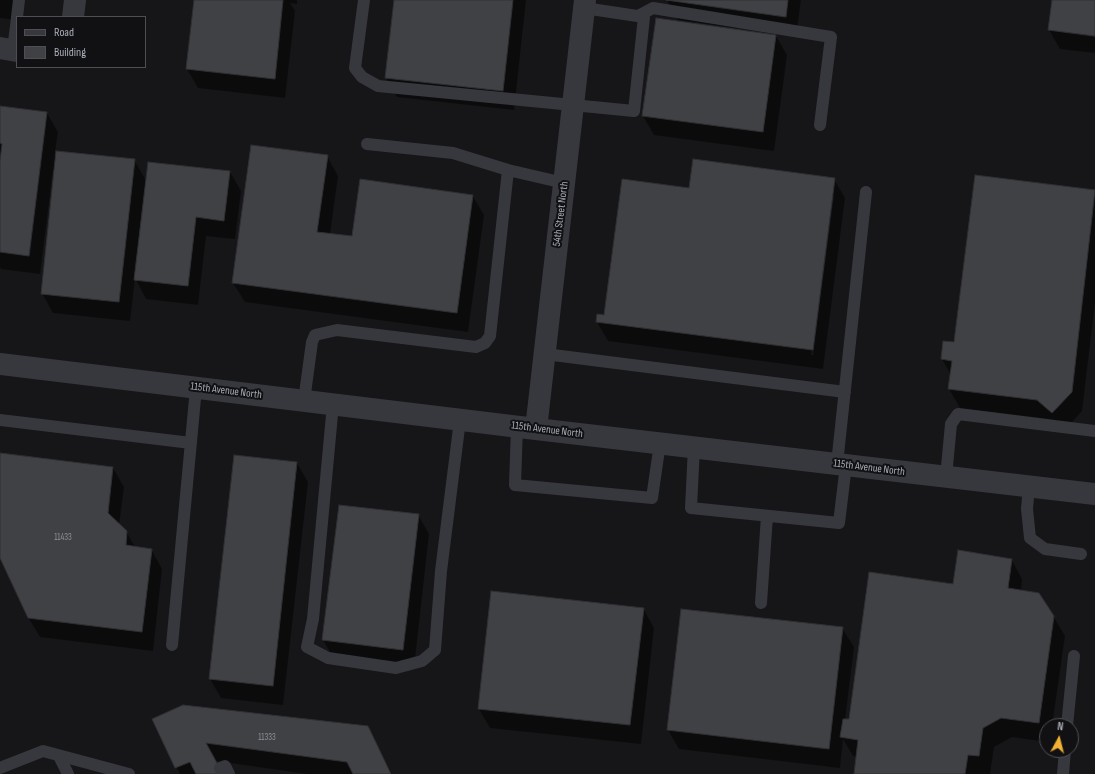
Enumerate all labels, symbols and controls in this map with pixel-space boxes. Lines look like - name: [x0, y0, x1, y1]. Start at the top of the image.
- legend: [16, 16, 146, 68]
- text: Road: [54, 25, 74, 40]
- text: Building: [54, 45, 86, 60]
- street label: 54th Street North: [550, 181, 572, 247]
- street label: 115th Avenue North: [189, 380, 263, 402]
- street label: 115th Avenue North: [510, 419, 584, 441]
- street label: 115th Avenue North: [832, 457, 906, 479]
- house number: 11433: [54, 533, 72, 543]
- north arrow: [1039, 718, 1079, 758]
- text: N: [1057, 720, 1064, 733]
- house number: 11333: [258, 733, 276, 743]

